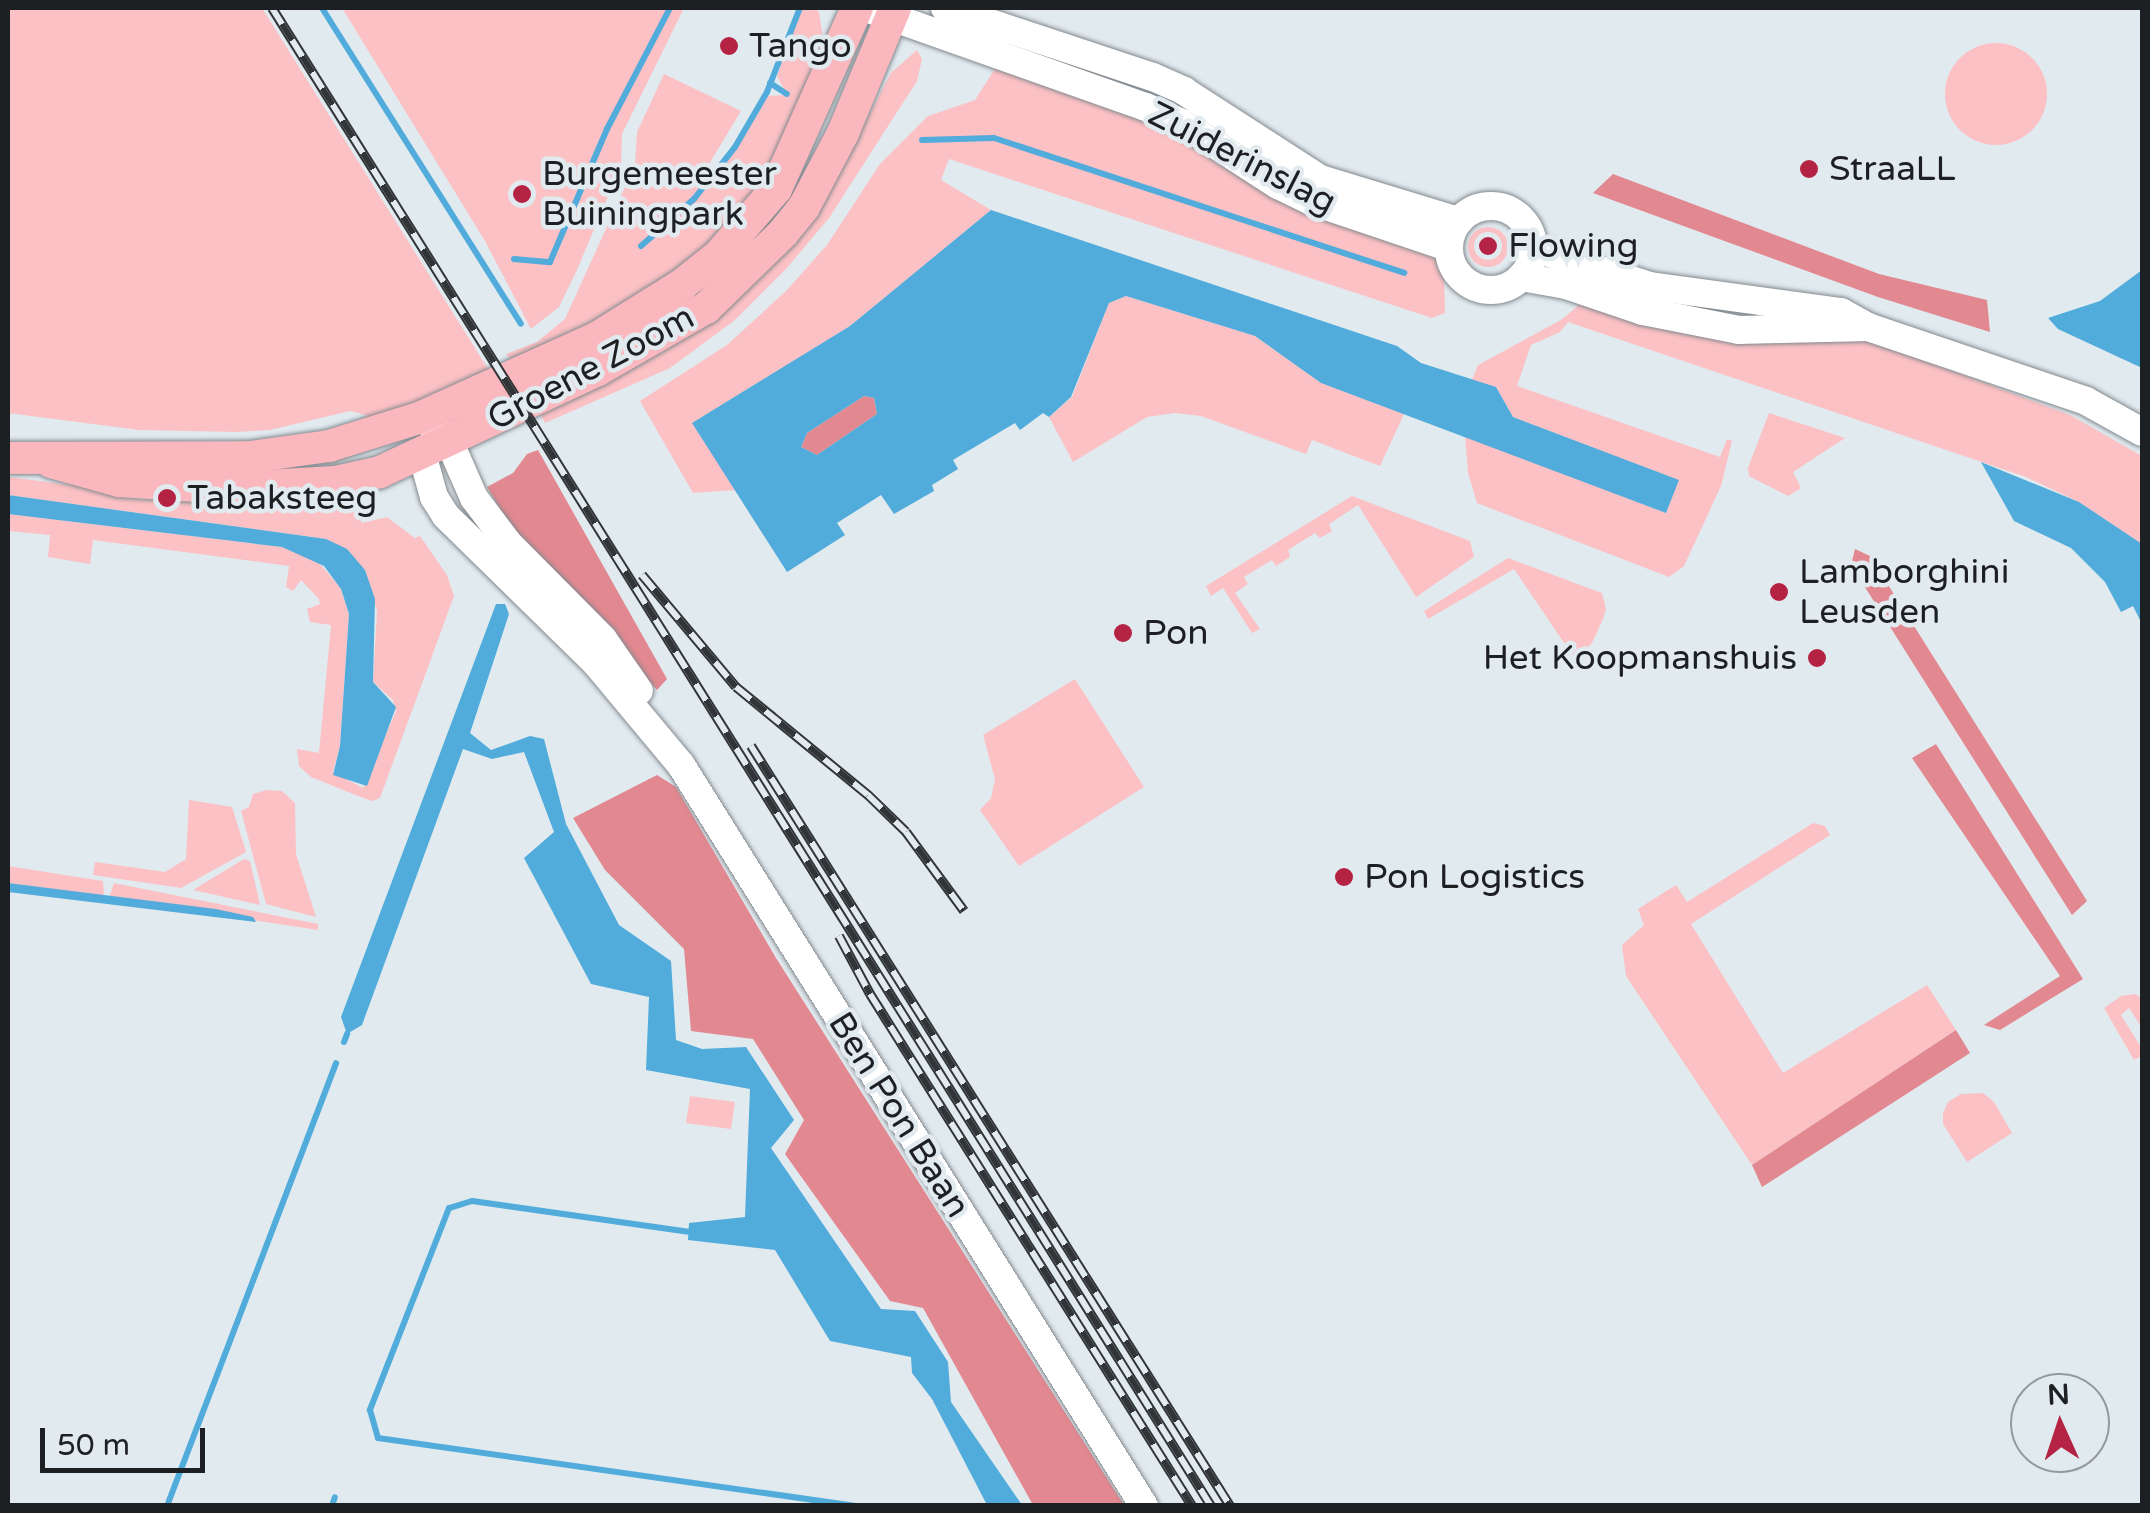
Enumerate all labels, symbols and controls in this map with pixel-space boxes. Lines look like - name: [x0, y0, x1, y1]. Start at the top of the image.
- place label: Tango: [749, 25, 852, 67]
- marker: Tango: [718, 35, 740, 57]
- street label: Zuiderinslag: [1141, 93, 1343, 223]
- place label: StraaLL: [1829, 148, 1956, 190]
- place label: Burgemeester Buiningpark: [542, 153, 777, 235]
- marker: StraaLL: [1798, 158, 1820, 180]
- marker: Burgemeester Buiningpark: [511, 183, 533, 205]
- place label: Flowing: [1508, 225, 1639, 267]
- marker: Flowing: [1477, 235, 1499, 257]
- street label: Groene Zoom: [481, 296, 701, 440]
- place label: Tabaksteeg: [187, 477, 377, 519]
- marker: Tabaksteeg: [156, 487, 178, 509]
- place label: Lamborghini Leusden: [1799, 551, 2009, 633]
- marker: Lamborghini Leusden: [1768, 581, 1790, 603]
- place label: Pon: [1143, 612, 1209, 654]
- marker: Pon: [1112, 622, 1134, 644]
- place label: Het Koopmanshuis: [1483, 637, 1797, 679]
- marker: Het Koopmanshuis: [1806, 647, 1828, 669]
- place label: Pon Logistics: [1364, 856, 1585, 898]
- marker: Pon Logistics: [1333, 866, 1355, 888]
- street label: Ben Pon Baan: [819, 1005, 979, 1225]
- north arrow: [2010, 1373, 2110, 1473]
- text: N: [2046, 1377, 2071, 1413]
- scale bar: [45, 1408, 210, 1470]
- text: 50 m: [57, 1427, 130, 1464]

